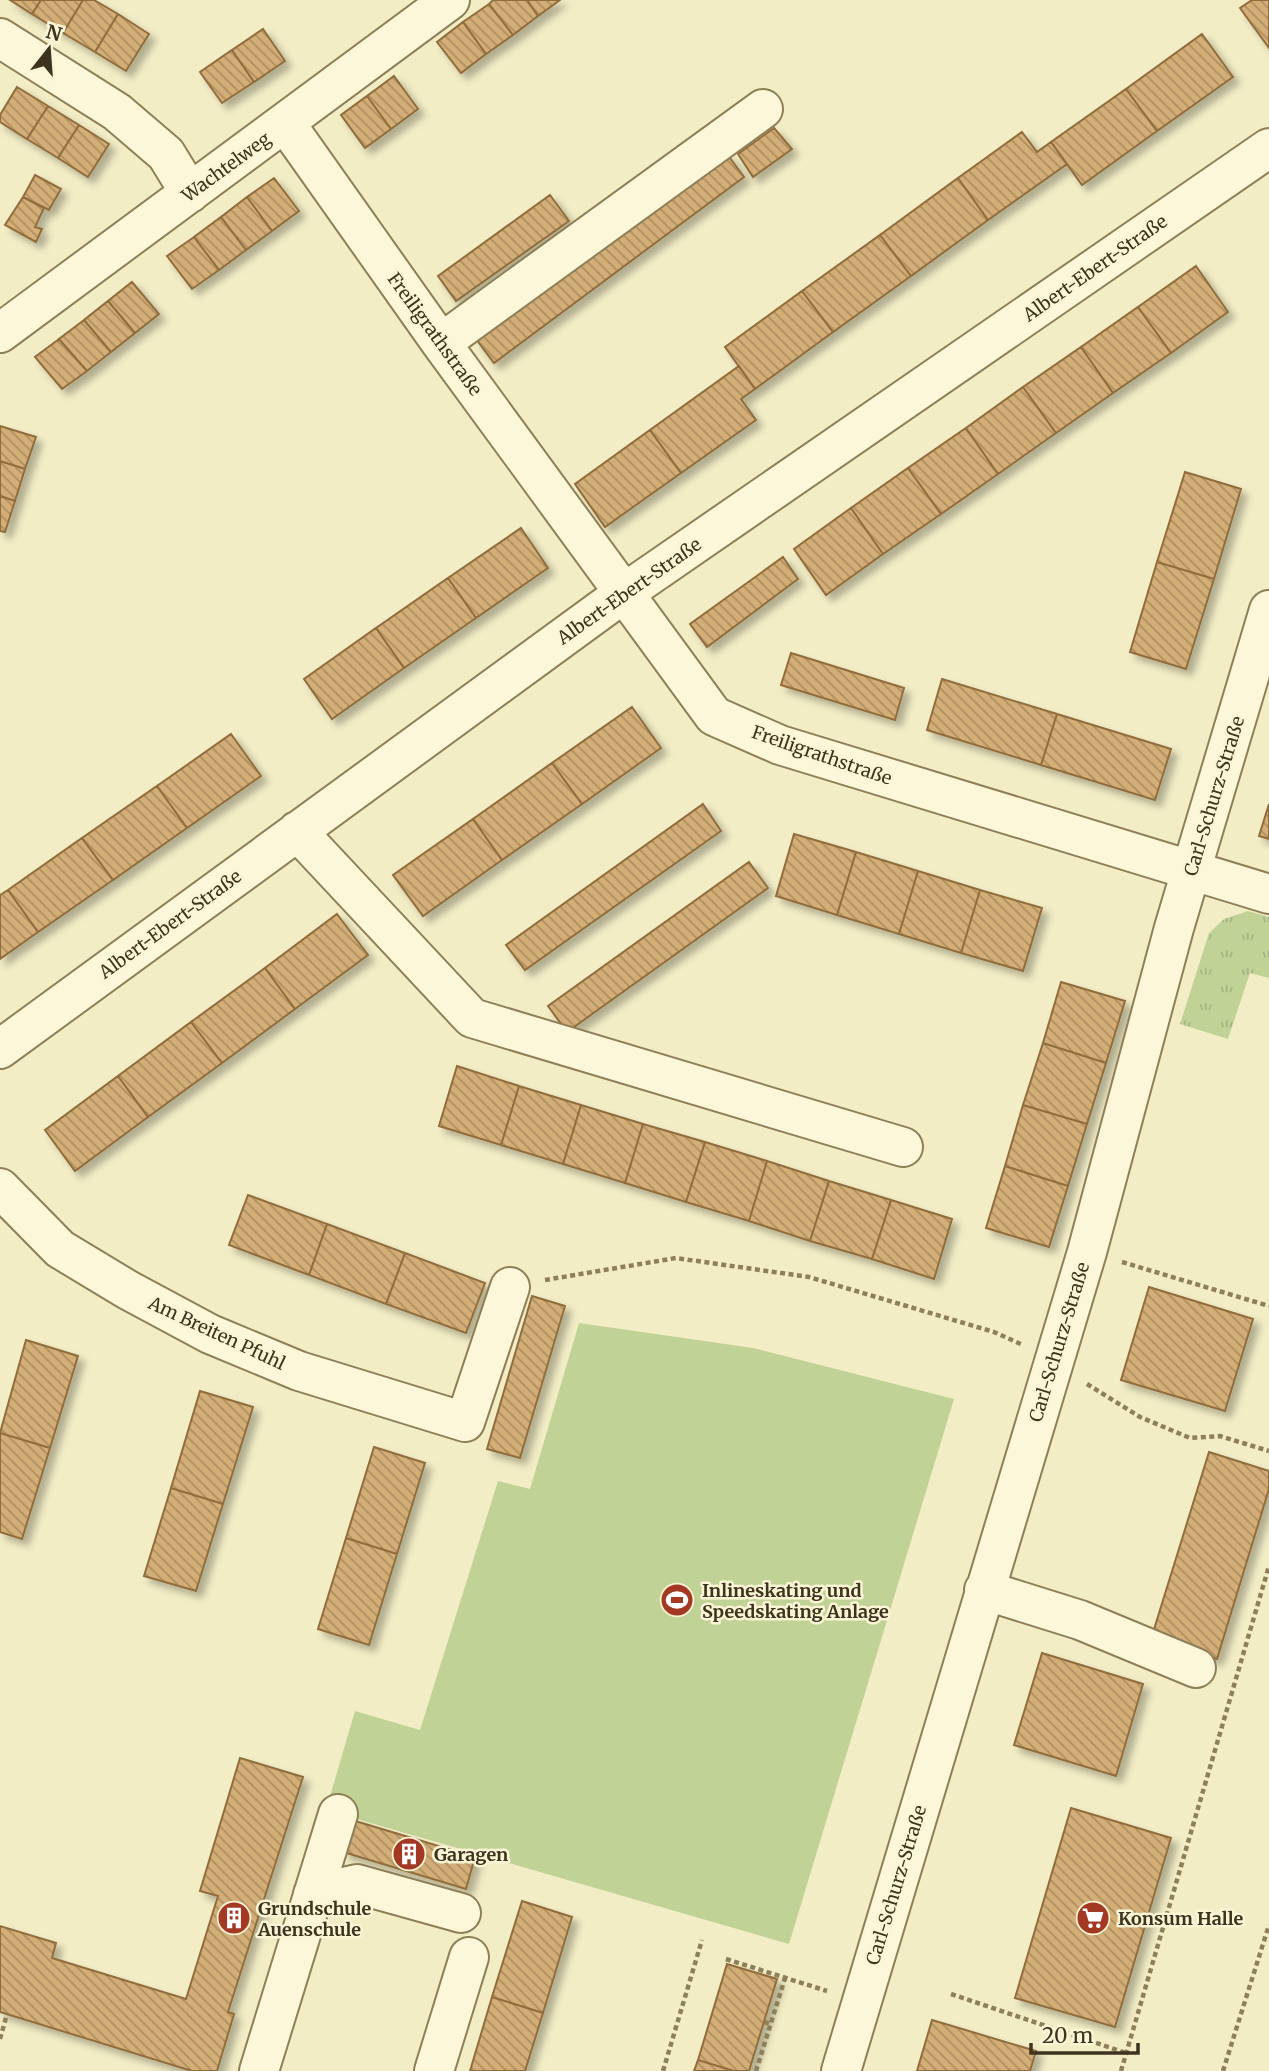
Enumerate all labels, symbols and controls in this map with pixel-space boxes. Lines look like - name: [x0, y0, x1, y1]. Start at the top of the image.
- north arrow: [14, 14, 84, 84]
- text: N: [43, 19, 65, 46]
- street label: Wachtelweg: [176, 127, 275, 208]
- street label: Albert-Ebert-Straße: [1018, 210, 1172, 327]
- street label: Freiligrathstraße: [383, 268, 487, 400]
- street label: Albert-Ebert-Straße: [552, 533, 706, 650]
- street label: Carl-Schurz-Straße: [1179, 713, 1249, 879]
- street label: Freiligrathstraße: [749, 720, 895, 790]
- street label: Albert-Ebert-Straße: [93, 864, 246, 984]
- street label: Carl-Schurz-Straße: [1024, 1259, 1094, 1425]
- street label: Am Breiten Pfuhl: [144, 1291, 290, 1375]
- place label: Inlineskating und Speedskating Anlage: [702, 1579, 889, 1623]
- sports icon: Inlineskating und Speedskating Anlage: [658, 1581, 696, 1619]
- street label: Carl-Schurz-Straße: [861, 1802, 931, 1968]
- building icon: Garagen: [390, 1835, 428, 1873]
- place label: Garagen: [434, 1843, 508, 1866]
- place label: Grundschule Auenschule: [257, 1897, 372, 1941]
- building icon: Grundschule Auenschule: [215, 1899, 253, 1937]
- supermarket icon: Konsum Halle: [1074, 1899, 1112, 1937]
- place label: Konsum Halle: [1118, 1907, 1244, 1930]
- scale bar: [1031, 2011, 1138, 2056]
- text: 20 m: [1042, 2022, 1094, 2049]

